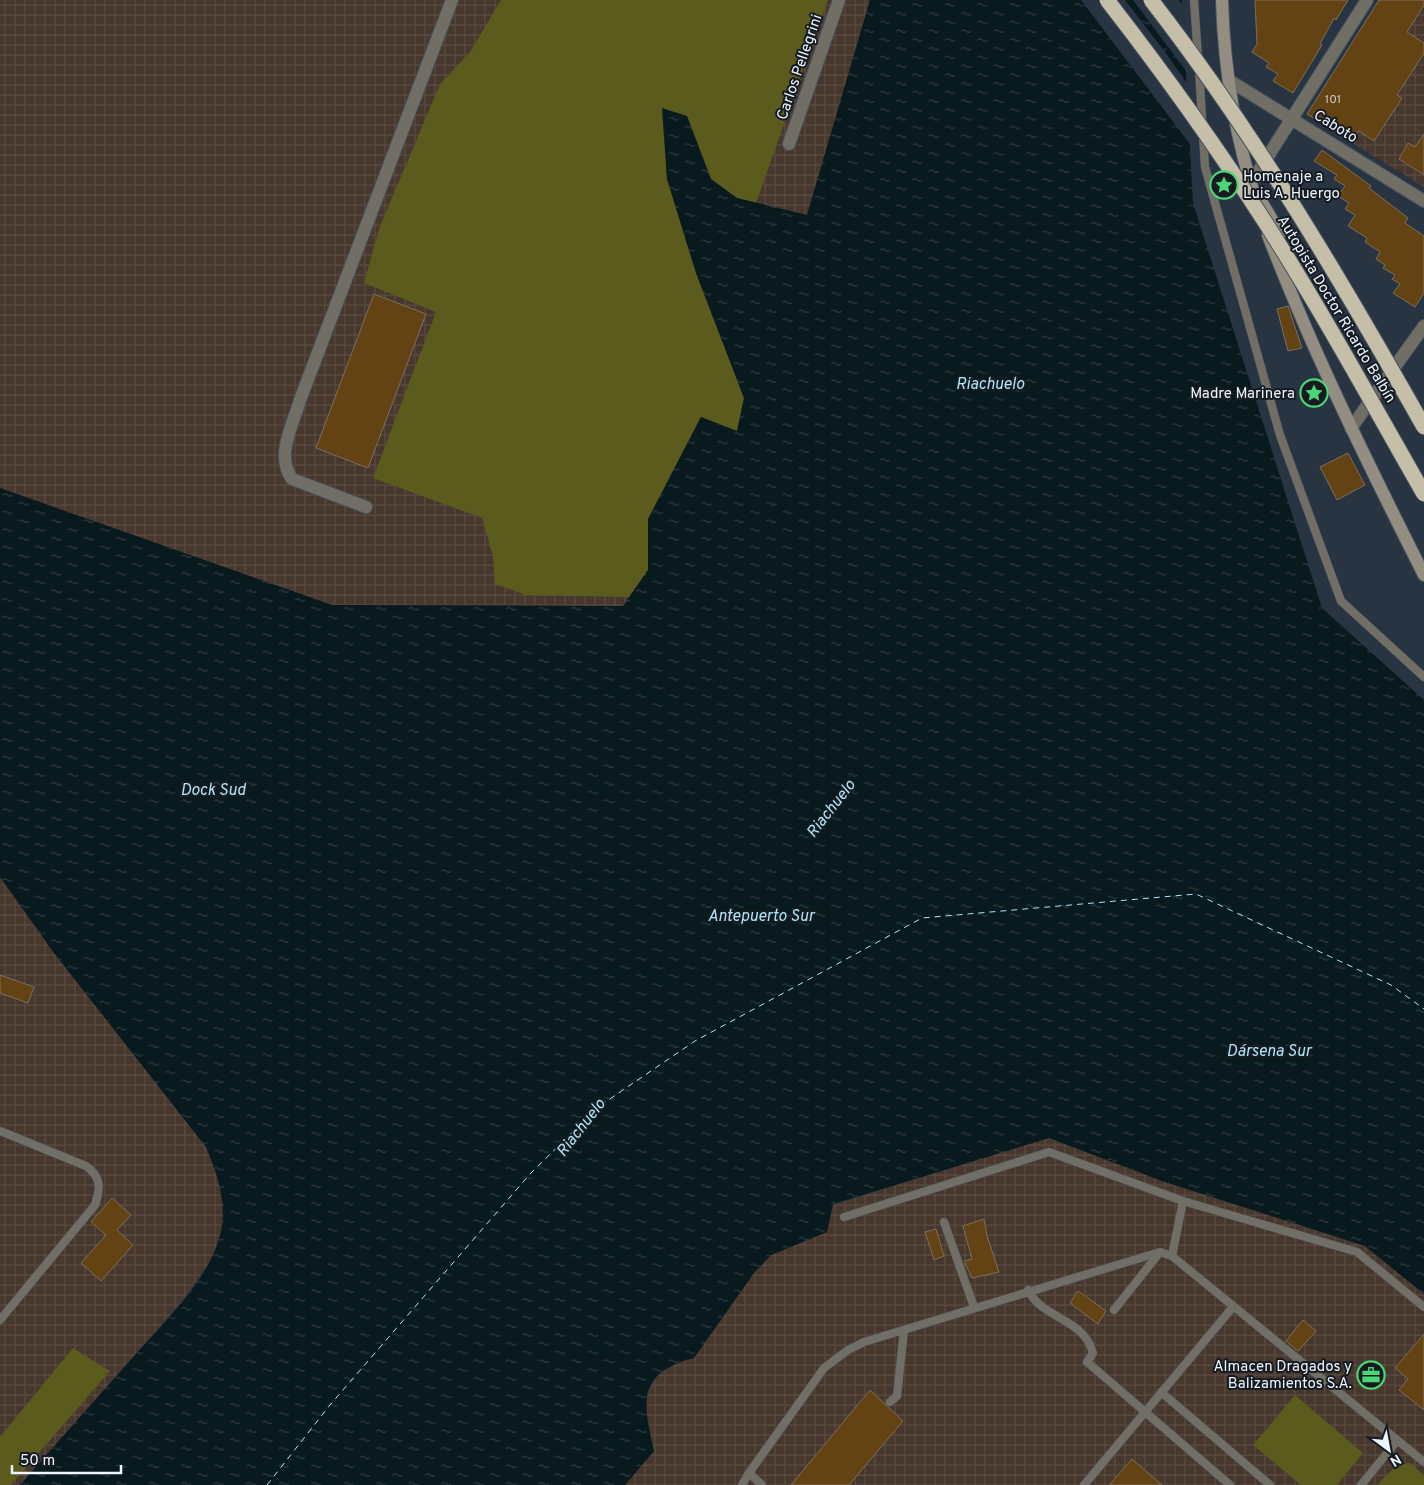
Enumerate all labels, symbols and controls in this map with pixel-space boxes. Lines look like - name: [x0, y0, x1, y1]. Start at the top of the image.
- street label: Carlos Pellegrini: [773, 12, 827, 123]
- house number: 101: [1325, 92, 1341, 108]
- street label: Caboto: [1310, 106, 1361, 148]
- place label: Homenaje a Luis A. Huergo: [1243, 168, 1340, 204]
- place icon: Homenaje a Luis A. Huergo: [1209, 170, 1239, 200]
- street label: Autopista Doctor Ricardo Balbín: [1272, 213, 1399, 407]
- water label: Riachuelo: [956, 375, 1025, 395]
- place icon: Madre Marinera: [1299, 378, 1329, 408]
- place label: Madre Marinera: [1190, 385, 1295, 404]
- water label: Riachuelo: [803, 776, 861, 842]
- water label: Dock Sud: [181, 781, 247, 801]
- water label: Antepuerto Sur: [708, 907, 816, 927]
- water label: Dársena Sur: [1227, 1042, 1313, 1062]
- water label: Riachuelo: [553, 1095, 611, 1161]
- place label: Almacen Dragados y Balizamientos S.A.: [1213, 1358, 1352, 1394]
- office icon: Almacen Dragados y Balizamientos S.A.: [1356, 1360, 1386, 1390]
- north arrow: [1364, 1425, 1414, 1475]
- scale bar: [12, 1442, 121, 1474]
- text: N: [1386, 1450, 1404, 1470]
- text: 50 m: [20, 1452, 55, 1471]

